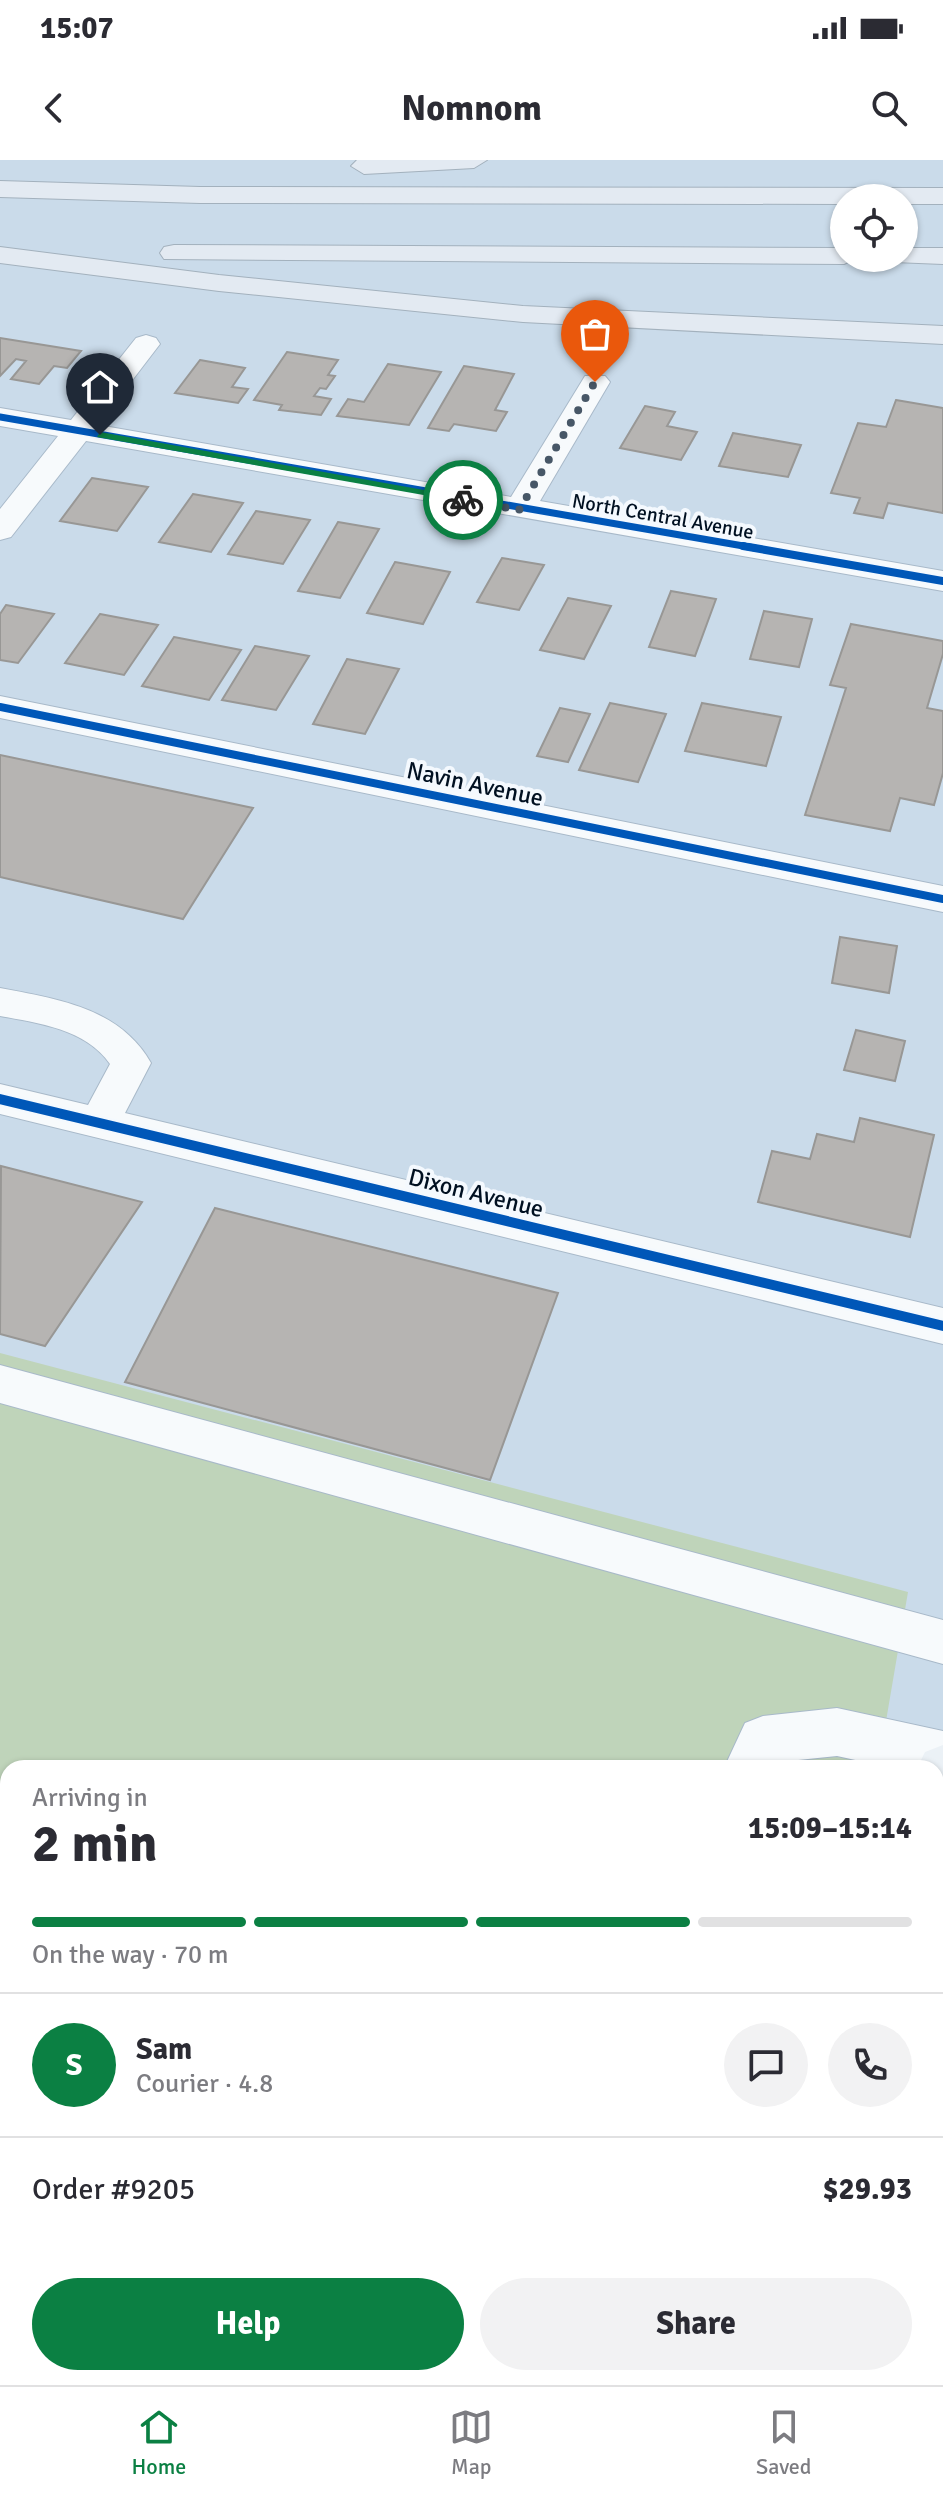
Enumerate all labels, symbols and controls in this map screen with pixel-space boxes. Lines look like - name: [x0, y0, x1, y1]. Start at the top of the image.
- text: 15:07: [40, 10, 114, 47]
- icon: back: [32, 86, 76, 130]
- text: Nomnom: [401, 86, 542, 131]
- icon: search: [867, 86, 911, 130]
- map controls: [830, 184, 918, 272]
- button: locate: [830, 184, 918, 272]
- pin: [561, 300, 629, 382]
- icon: bag: [573, 312, 617, 356]
- pin: [66, 353, 134, 435]
- icon: home: [78, 365, 122, 409]
- courier: [423, 460, 503, 540]
- icon: bike: [441, 478, 485, 522]
- street label: North Central Avenue: [570, 488, 756, 545]
- street label: Navin Avenue: [404, 755, 546, 813]
- street label: Dixon Avenue: [405, 1162, 547, 1224]
- text: Arriving in: [32, 1782, 148, 1814]
- text: 15:09–15:14: [748, 1810, 912, 1847]
- text: 2 min: [32, 1812, 158, 1876]
- text: On the way · 70 m: [32, 1939, 228, 1971]
- button: chat: [724, 2023, 808, 2107]
- button: phone: [828, 2023, 912, 2107]
- text: Sam: [136, 2031, 192, 2068]
- text: S: [66, 2047, 82, 2084]
- text: Courier · 4.8: [136, 2068, 273, 2100]
- text: Order #9205: [32, 2171, 195, 2208]
- text: $29.93: [822, 2171, 912, 2208]
- button: Help: [32, 2278, 464, 2370]
- button: Share: [480, 2278, 912, 2370]
- tab: Home: [131, 2405, 186, 2480]
- tab: Map: [449, 2405, 493, 2480]
- tab: Saved: [756, 2405, 812, 2480]

